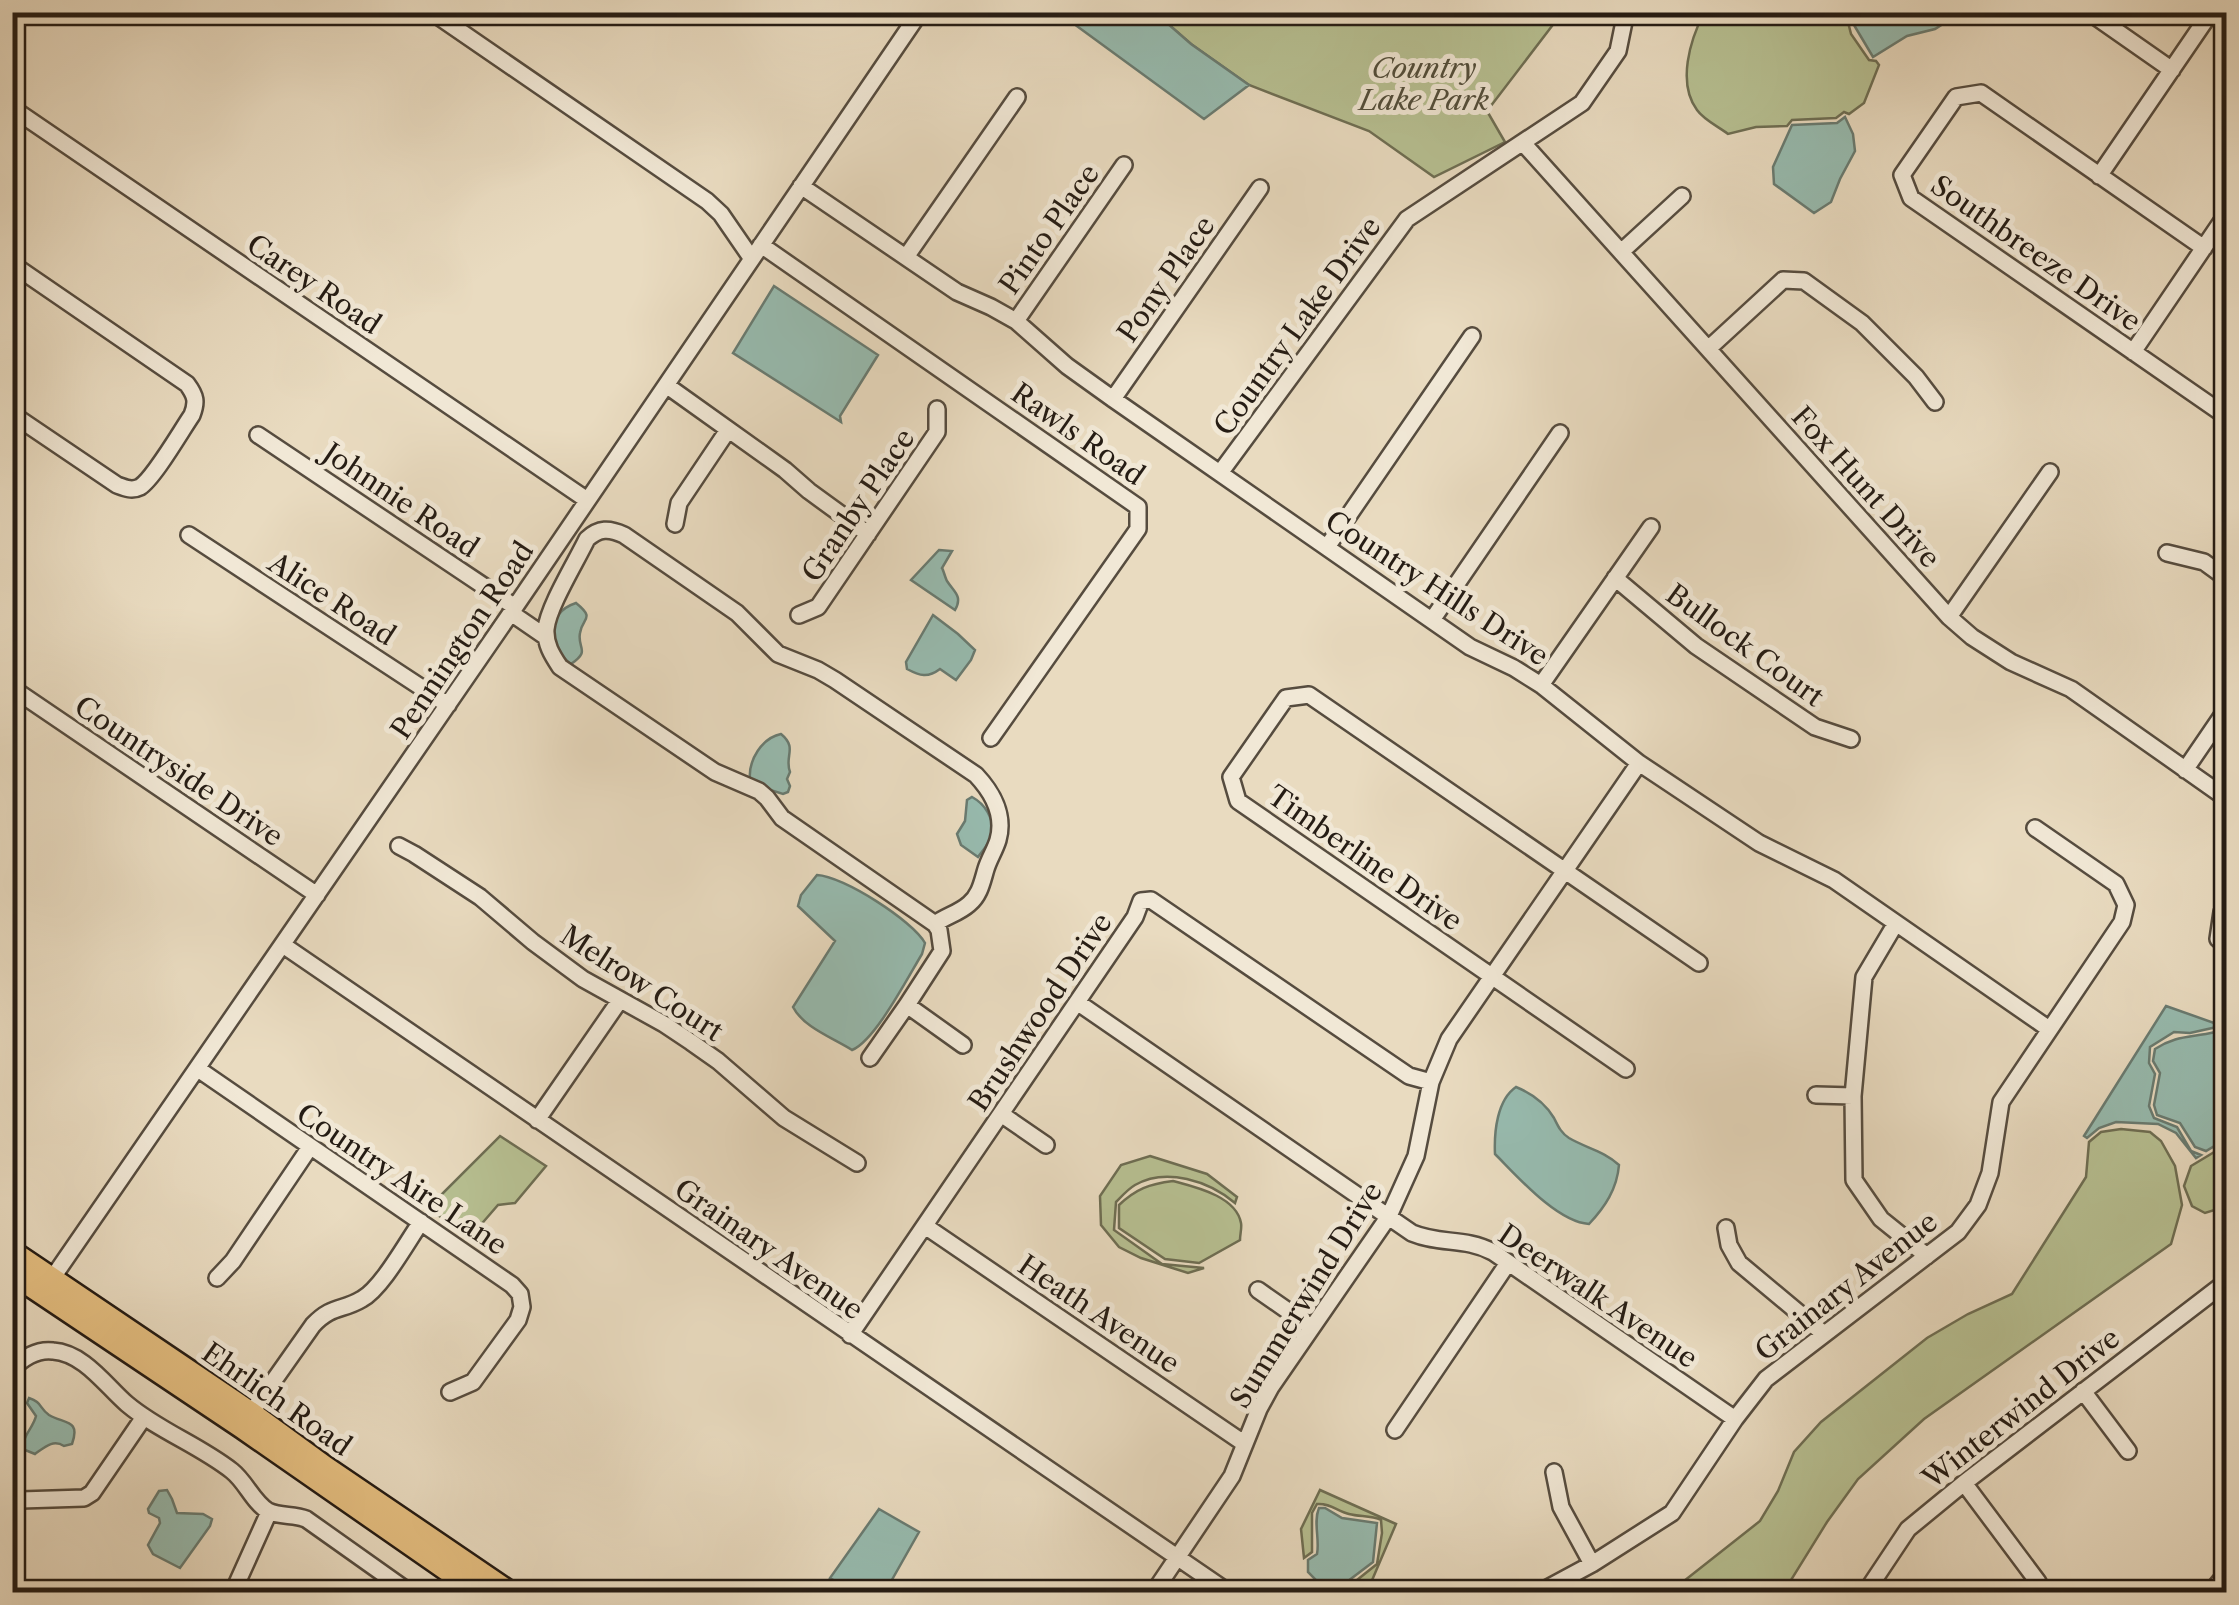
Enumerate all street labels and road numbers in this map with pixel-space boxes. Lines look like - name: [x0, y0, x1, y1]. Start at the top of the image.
- street label: Pinto Place: [992, 157, 1106, 301]
- street label: Southbreeze Drive: [1924, 168, 2148, 338]
- street label: Pony Place: [1110, 209, 1222, 349]
- street label: Country Lake Drive: [1206, 210, 1388, 442]
- street label: Carey Road: [241, 227, 387, 341]
- street label: Rawls Road: [1005, 376, 1151, 492]
- street label: Fox Hunt Drive: [1785, 399, 1947, 575]
- street label: Granby Place: [794, 422, 922, 588]
- street label: Johnnie Road: [313, 433, 485, 564]
- street label: Country Hills Drive: [1319, 503, 1555, 673]
- street label: Pennington Road: [383, 535, 541, 745]
- street label: Alice Road: [261, 545, 402, 653]
- street label: Bullock Court: [1660, 577, 1830, 713]
- street label: Countryside Drive: [68, 689, 290, 853]
- street label: Timberline Drive: [1261, 778, 1469, 938]
- street label: Brushwood Drive: [961, 907, 1119, 1117]
- street label: Melrow Court: [554, 918, 730, 1048]
- street label: Country Aire Lane: [290, 1096, 514, 1262]
- street label: Grainary Avenue: [668, 1171, 870, 1327]
- street label: Summerwind Drive: [1223, 1176, 1389, 1414]
- street label: Grainary Avenue: [1748, 1204, 1944, 1368]
- street label: Deerwalk Avenue: [1492, 1217, 1704, 1375]
- street label: Heath Avenue: [1012, 1248, 1186, 1380]
- street label: Winterwind Drive: [1915, 1321, 2126, 1496]
- street label: Ehrlich Road: [196, 1335, 358, 1463]

